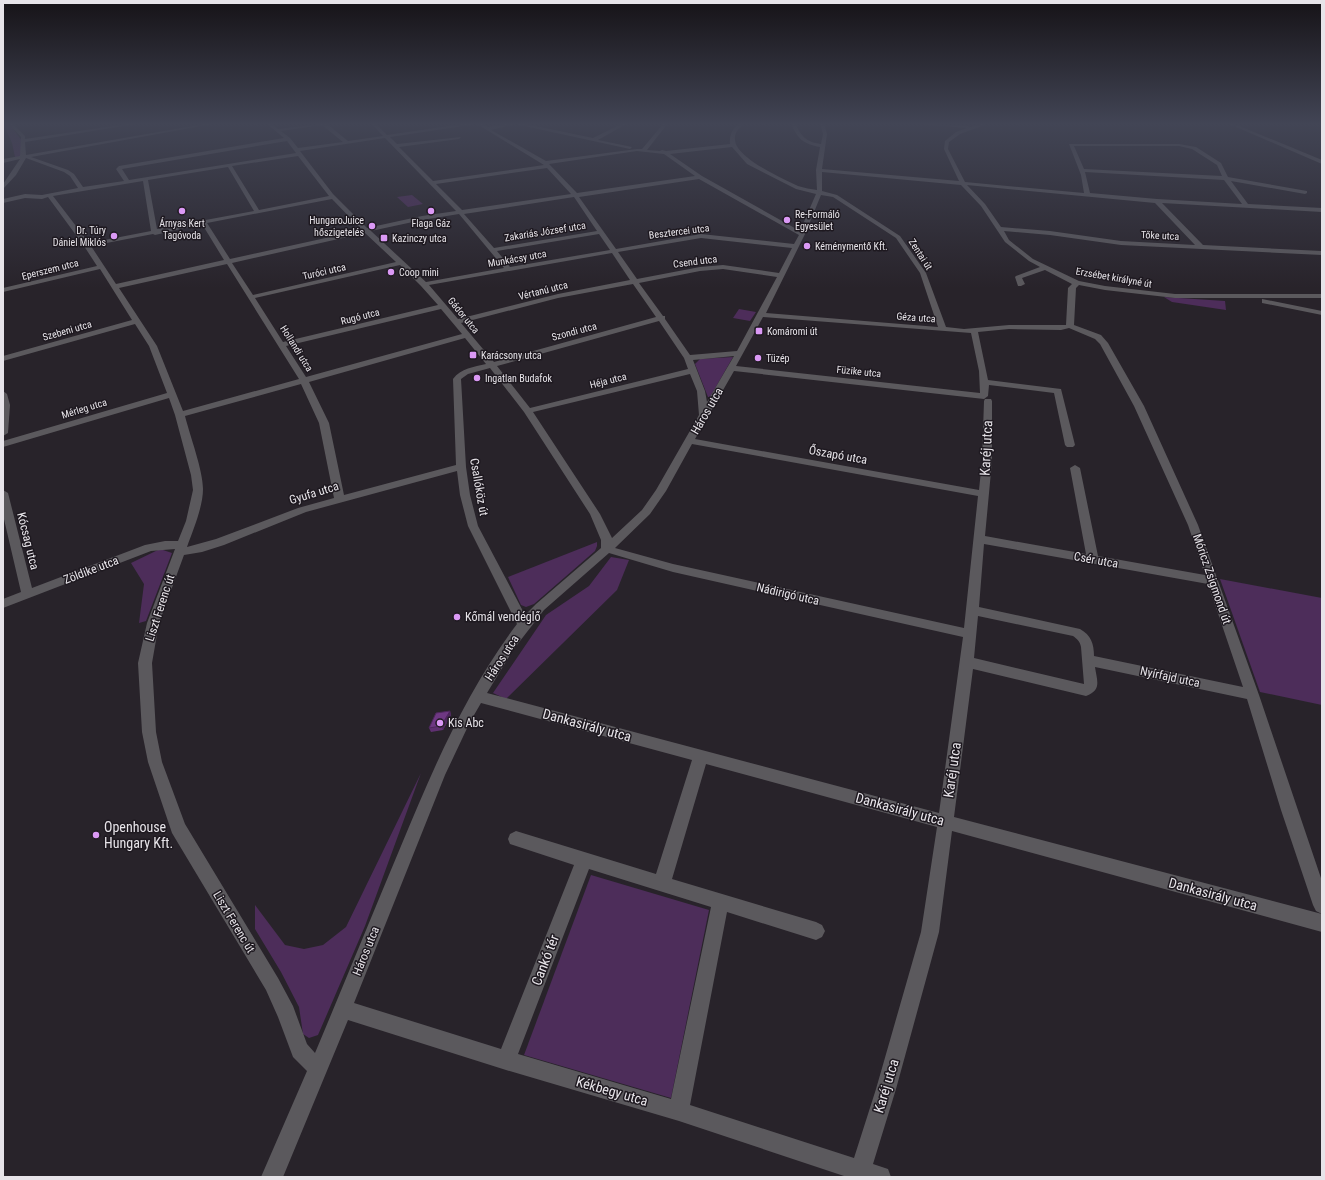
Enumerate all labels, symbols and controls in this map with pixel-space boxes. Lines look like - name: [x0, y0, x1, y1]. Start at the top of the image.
- marker: Árnyas Kert Tagóvoda: [177, 206, 187, 216]
- marker: Flaga Gáz: [426, 206, 436, 216]
- place label: Re-Formáló Egyesület: [795, 209, 840, 232]
- place label: HungaroJuice hőszigetelés: [309, 215, 364, 238]
- marker: Re-Formáló Egyesület: [782, 215, 792, 225]
- place label: Árnyas Kert Tagóvoda: [159, 217, 205, 241]
- place label: Flaga Gáz: [412, 218, 451, 229]
- street label: Zakariás József utca: [504, 220, 587, 243]
- marker: HungaroJuice hőszigetelés: [367, 221, 377, 231]
- street label: Besztercei utca: [648, 222, 710, 241]
- place label: Dr. Túry Dániel Miklós: [53, 225, 106, 248]
- street label: Tőke utca: [1141, 229, 1180, 242]
- marker: Dr. Túry Dániel Miklós: [109, 231, 119, 241]
- marker: Kazinczy utca: [379, 233, 389, 243]
- place label: Kazinczy utca: [392, 233, 447, 244]
- street label: Zentai út: [906, 237, 935, 272]
- marker: Kéménymentő Kft.: [802, 241, 812, 251]
- place label: Kéménymentő Kft.: [815, 241, 888, 252]
- street label: Munkácsy utca: [487, 248, 547, 269]
- street label: Csend utca: [672, 253, 718, 270]
- street label: Eperszem utca: [21, 257, 80, 282]
- street label: Turóci utca: [301, 261, 347, 282]
- street label: Erzsébet királyné út: [1075, 265, 1153, 290]
- marker: Coop mini: [386, 267, 396, 277]
- place label: Coop mini: [399, 267, 439, 278]
- street label: Vértanú utca: [517, 279, 569, 302]
- street label: Gádor utca: [446, 295, 482, 336]
- street label: Rugó utca: [340, 306, 381, 327]
- street label: Géza utca: [896, 311, 936, 324]
- street label: Szebeni utca: [41, 318, 93, 343]
- street label: Szondi utca: [550, 320, 598, 343]
- street label: Hollandi utca: [278, 323, 315, 373]
- marker: Komáromi út: [754, 326, 764, 336]
- place label: Komáromi út: [767, 326, 818, 337]
- marker: Karácsony utca: [468, 350, 478, 360]
- place label: Karácsony utca: [481, 350, 542, 361]
- marker: Tüzép: [753, 353, 763, 363]
- place label: Tüzép: [766, 353, 790, 364]
- street label: Füzike utca: [836, 364, 882, 379]
- street label: Héja utca: [589, 371, 628, 390]
- marker: Ingatlan Budafok: [472, 373, 482, 383]
- place label: Ingatlan Budafok: [485, 373, 552, 384]
- street label: Háros utca: [688, 385, 726, 437]
- street label: Mérleg utca: [60, 396, 108, 421]
- street label: Karéj utca: [977, 420, 995, 476]
- street label: Őszapó utca: [808, 442, 869, 467]
- street label: Csallóköz út: [467, 457, 491, 517]
- street label: Gyufa utca: [288, 479, 341, 507]
- street label: Kócsag utca: [14, 511, 42, 571]
- street label: Móricz Zsigmond út: [1190, 532, 1234, 626]
- street label: Csér utca: [1073, 549, 1120, 571]
- street label: Zöldike utca: [61, 553, 121, 587]
- street label: Liszt Ferenc út: [143, 572, 178, 643]
- street label: Nádirigó utca: [755, 580, 821, 608]
- place label: Kőmál vendéglő: [465, 610, 540, 624]
- marker: Kőmál vendéglő: [452, 612, 462, 622]
- street label: Háros utca: [482, 632, 522, 683]
- street label: Nyírfajd utca: [1139, 664, 1201, 690]
- street label: Dankasirály utca: [541, 705, 633, 745]
- place label: Kis Abc: [448, 716, 484, 730]
- marker: Kis Abc: [435, 718, 445, 728]
- street label: Karéj utca: [940, 741, 964, 799]
- street label: Dankasirály utca: [854, 789, 946, 829]
- place label: Openhouse Hungary Kft.: [104, 819, 173, 851]
- marker: Openhouse Hungary Kft.: [91, 830, 101, 840]
- street label: Dankasirály utca: [1167, 874, 1259, 914]
- street label: Liszt Ferenc út: [210, 889, 258, 956]
- street label: Háros utca: [350, 924, 382, 978]
- street label: Cankó tér: [528, 932, 562, 988]
- street label: Karéj utca: [870, 1057, 902, 1115]
- street label: Kékbegy utca: [574, 1073, 650, 1109]

